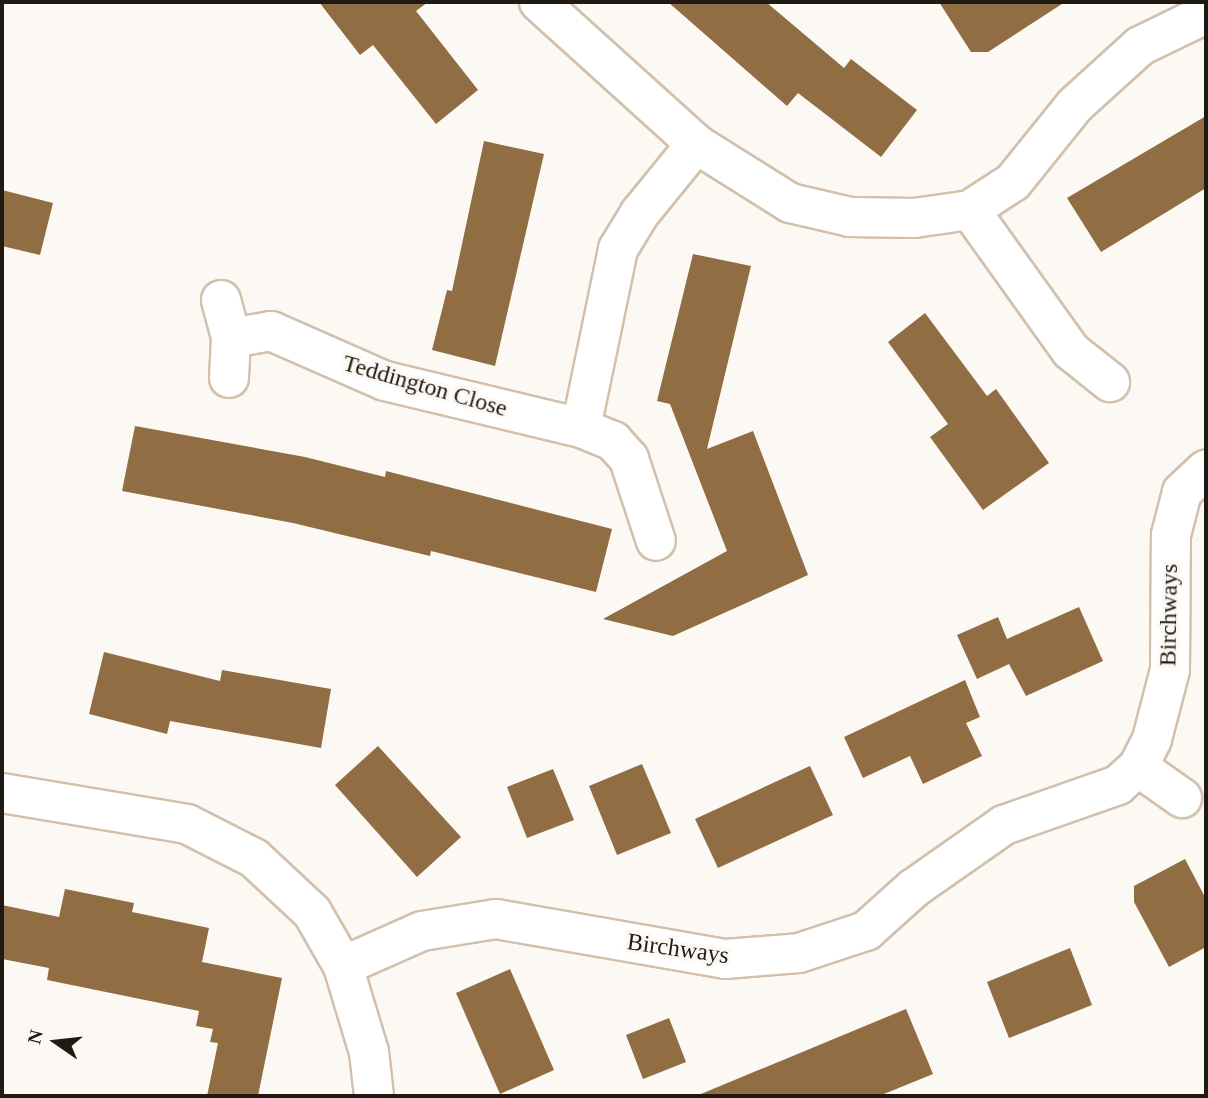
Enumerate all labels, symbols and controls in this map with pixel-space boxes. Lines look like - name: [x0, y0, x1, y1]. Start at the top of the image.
- street label: Teddington Close: [339, 349, 511, 423]
- street label: Birchways: [1154, 563, 1184, 667]
- street label: Birchways: [625, 928, 731, 970]
- north arrow: [21, 1007, 91, 1077]
- text: N: [23, 1028, 47, 1046]

